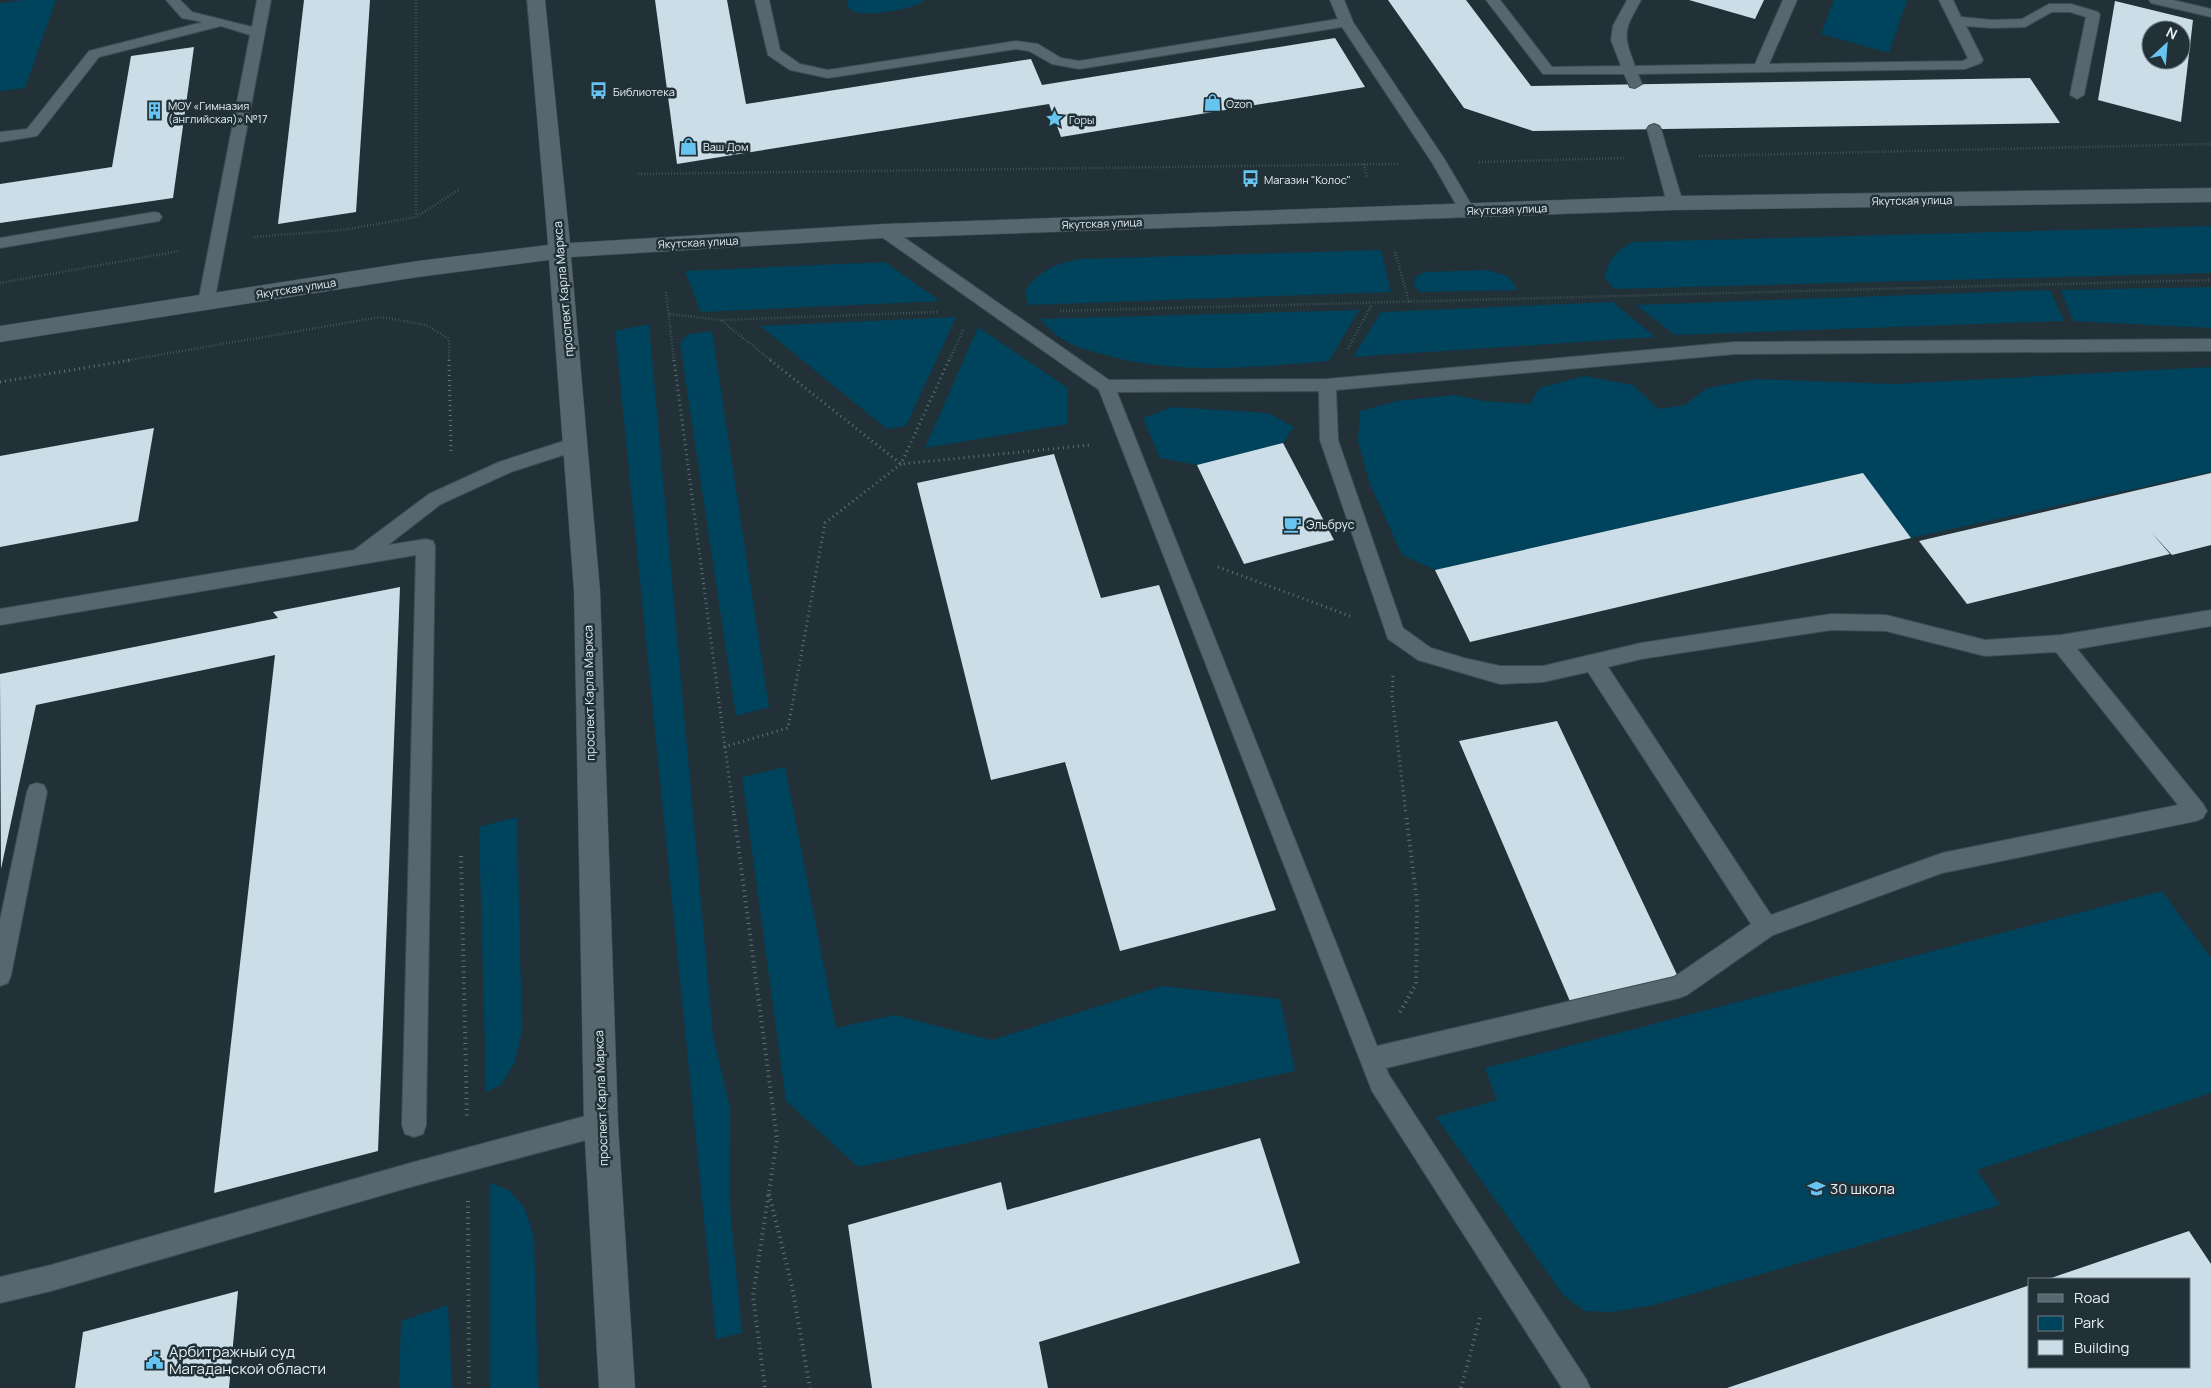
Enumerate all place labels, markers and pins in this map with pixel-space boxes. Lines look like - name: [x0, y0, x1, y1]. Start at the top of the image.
- bus stop icon: Библиотека: [589, 81, 609, 101]
- place label: Библиотека: [613, 84, 675, 99]
- shop icon: Ozon: [1202, 93, 1222, 113]
- place label: Ozon: [1226, 96, 1252, 111]
- place label: МОУ «Гимназия (английская)» №17: [168, 98, 267, 126]
- building icon: МОУ «Гимназия (английская)» №17: [144, 101, 164, 121]
- place icon: Горы: [1045, 109, 1065, 129]
- place label: Горы: [1069, 112, 1094, 127]
- shop icon: Ваш Дом: [679, 136, 699, 156]
- place label: Ваш Дом: [703, 139, 749, 154]
- bus stop icon: Магазин "Колос": [1240, 169, 1260, 189]
- place label: Магазин "Колос": [1264, 172, 1351, 187]
- cafe icon: Эльбрус: [1282, 514, 1302, 534]
- place label: Эльбрус: [1306, 516, 1355, 533]
- school or university icon: 30 школа: [1806, 1178, 1826, 1198]
- place label: 30 школа: [1830, 1178, 1895, 1199]
- place label: Арбитражный суд Магаданской области: [169, 1341, 326, 1379]
- public building icon: Арбитражный суд Магаданской области: [145, 1350, 165, 1370]

